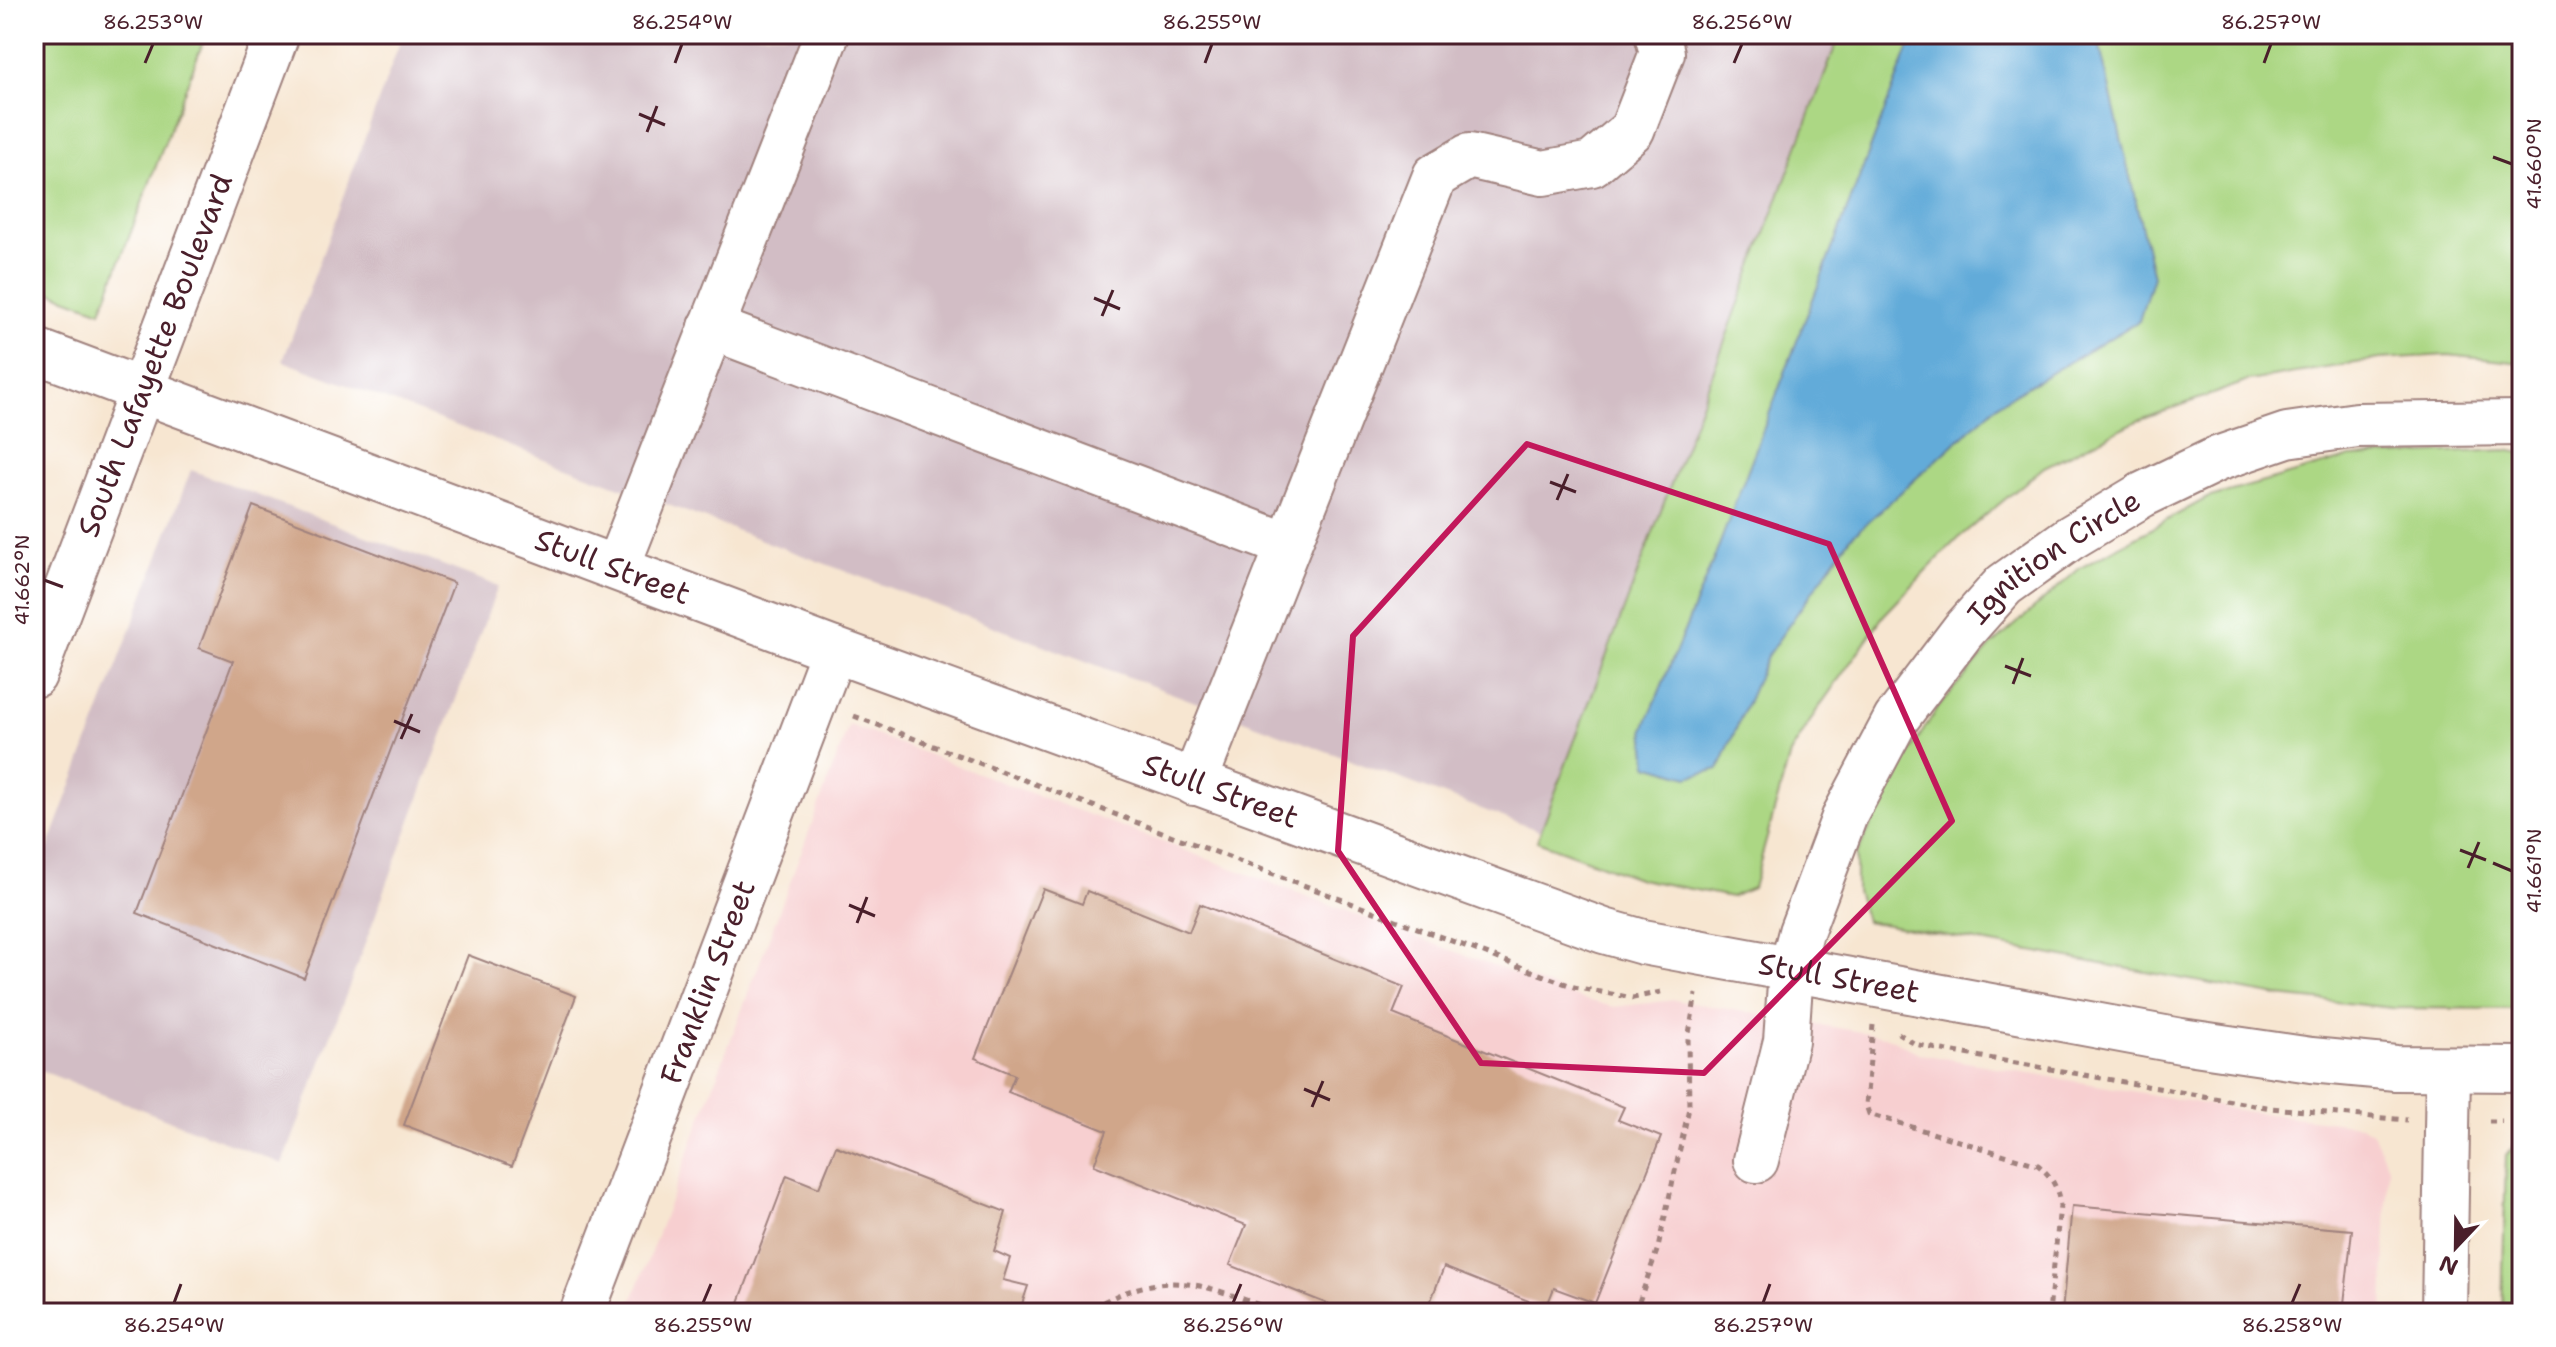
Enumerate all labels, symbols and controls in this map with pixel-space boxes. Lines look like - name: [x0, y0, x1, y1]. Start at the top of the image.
- text: 86.253°W: [103, 9, 203, 35]
- text: 86.254°W: [632, 9, 732, 35]
- text: 86.255°W: [1163, 9, 1261, 35]
- text: 86.256°W: [1692, 9, 1792, 35]
- text: 86.257°W: [2221, 9, 2321, 35]
- text: 41.660°N: [2521, 118, 2547, 210]
- street label: South Lafayette Boulevard: [67, 168, 242, 542]
- street label: Ignition Circle: [1958, 479, 2148, 633]
- street label: Stull Street: [529, 519, 696, 614]
- text: 41.662°N: [9, 535, 35, 625]
- street label: Stull Street: [1137, 743, 1304, 838]
- text: 41.661°N: [2521, 828, 2547, 914]
- street label: Franklin Street: [650, 874, 765, 1090]
- street label: Stull Street: [1755, 943, 1923, 1013]
- north arrow: [2416, 1207, 2496, 1287]
- text: N: [2435, 1248, 2462, 1282]
- text: 86.254°W: [124, 1312, 224, 1338]
- text: 86.255°W: [654, 1312, 752, 1338]
- text: 86.256°W: [1183, 1312, 1283, 1338]
- text: 86.257°W: [1713, 1312, 1813, 1338]
- text: 86.258°W: [2242, 1312, 2342, 1338]

